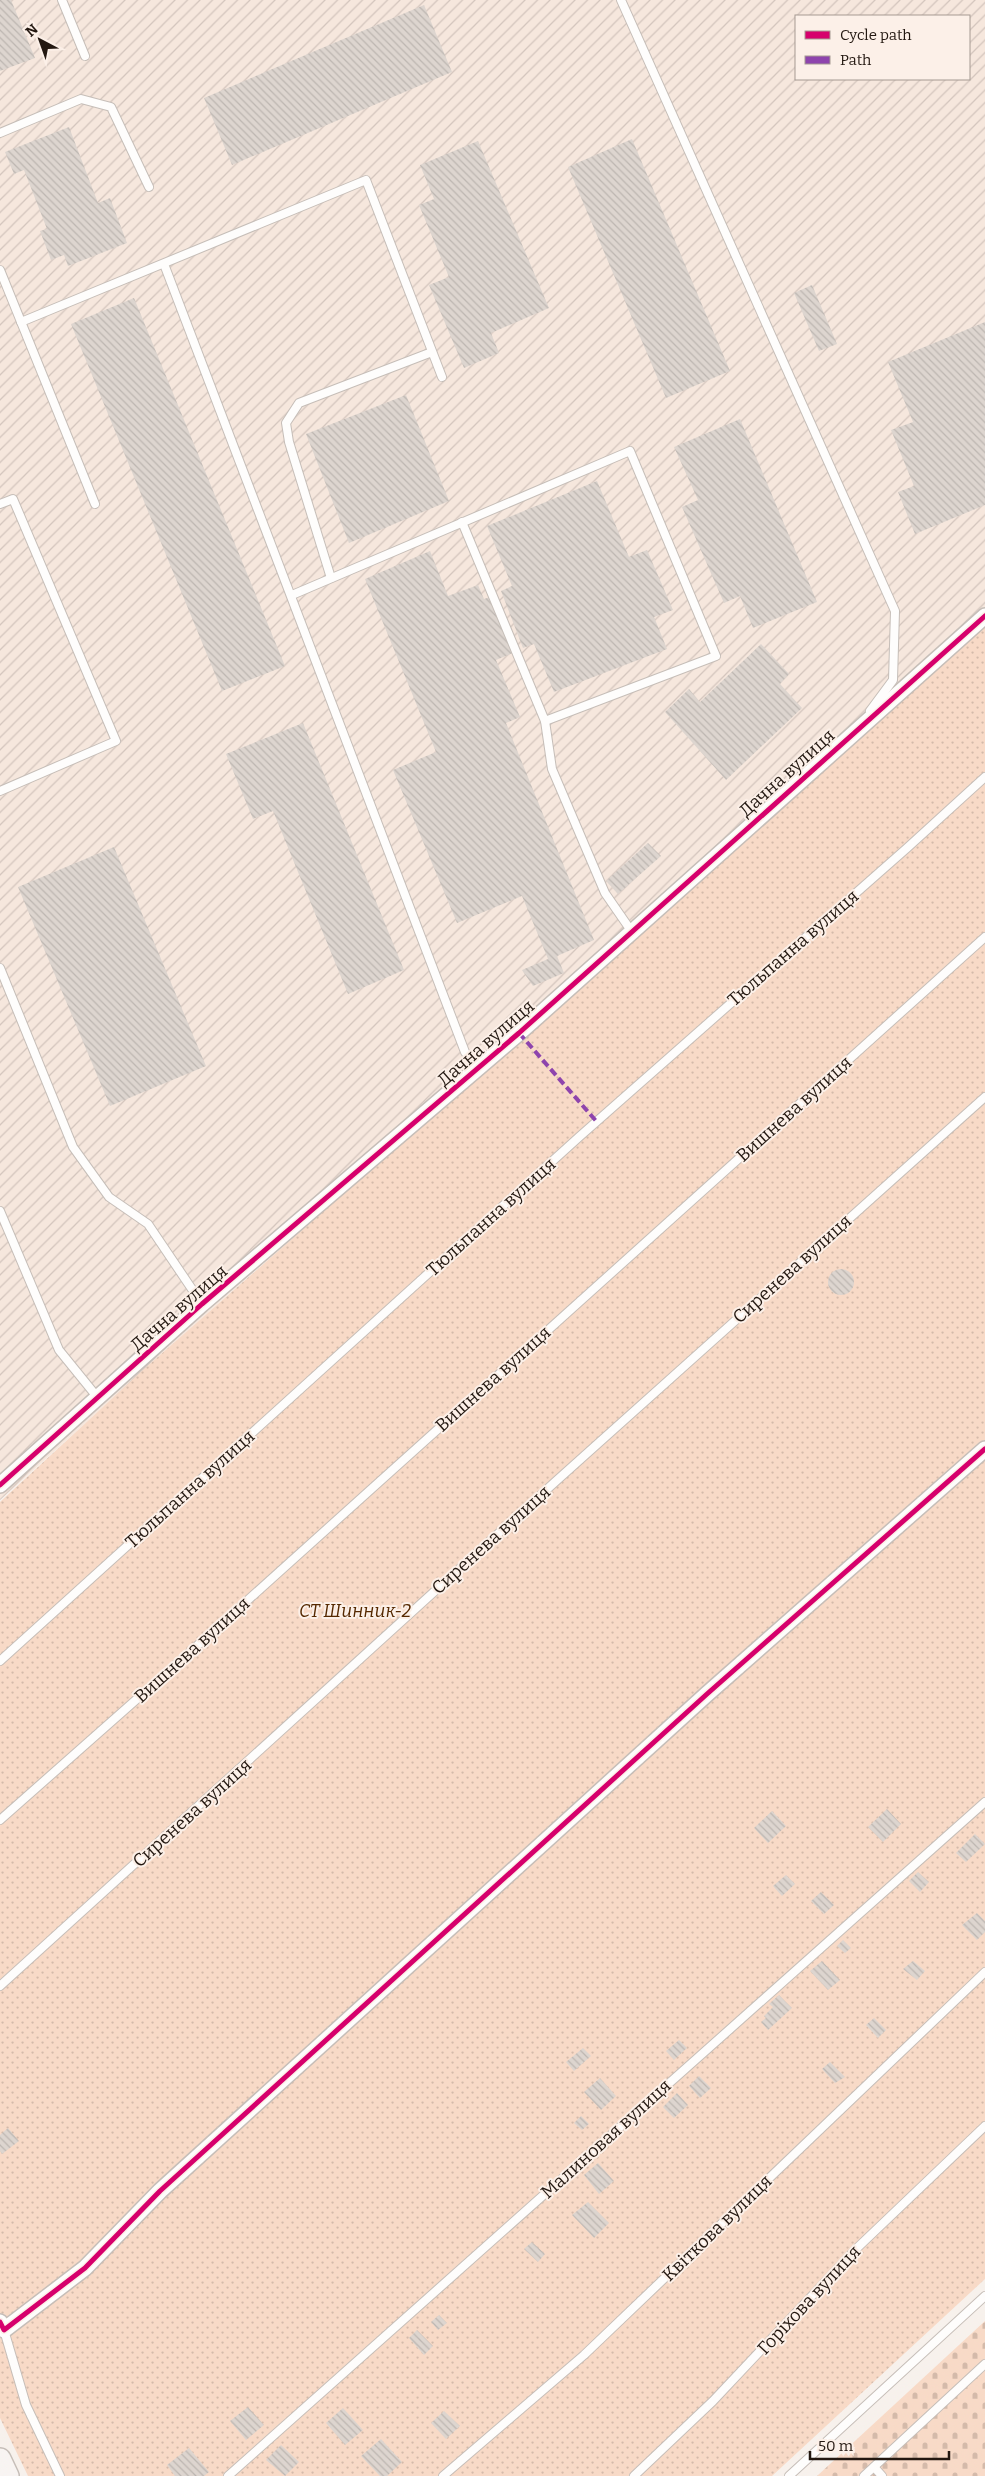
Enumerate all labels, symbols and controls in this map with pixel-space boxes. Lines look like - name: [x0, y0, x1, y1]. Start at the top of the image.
- north arrow: [15, 15, 65, 65]
- legend: [795, 15, 970, 80]
- text: N: [22, 20, 42, 41]
- text: Cycle path: [840, 26, 912, 44]
- text: Path: [840, 51, 872, 69]
- street label: Дачна вулиця: [735, 724, 839, 822]
- street label: Тюльпанна вулиця: [723, 885, 863, 1011]
- street label: Дачна вулиця: [433, 995, 539, 1091]
- street label: Вишнева вулиця: [732, 1051, 856, 1167]
- street label: Тюльпанна вулиця: [422, 1153, 560, 1281]
- street label: Сиренева вулиця: [728, 1210, 856, 1328]
- street label: Дачна вулиця: [126, 1260, 232, 1356]
- street label: Вишнева вулиця: [431, 1321, 555, 1437]
- street label: Тюльпанна вулиця: [121, 1425, 259, 1553]
- street label: Сиренева вулиця: [427, 1481, 555, 1599]
- street label: Вишнева вулиця: [130, 1592, 254, 1708]
- park label: СТ Шинник-2: [299, 1600, 411, 1622]
- street label: Сиренева вулиця: [128, 1754, 256, 1872]
- street label: Малиновая вулиця: [536, 2075, 676, 2203]
- street label: Квіткова вулиця: [658, 2170, 776, 2286]
- street label: Горіхова вулиця: [753, 2241, 865, 2359]
- scale bar: [810, 2428, 949, 2460]
- text: 50 m: [818, 2437, 854, 2455]

